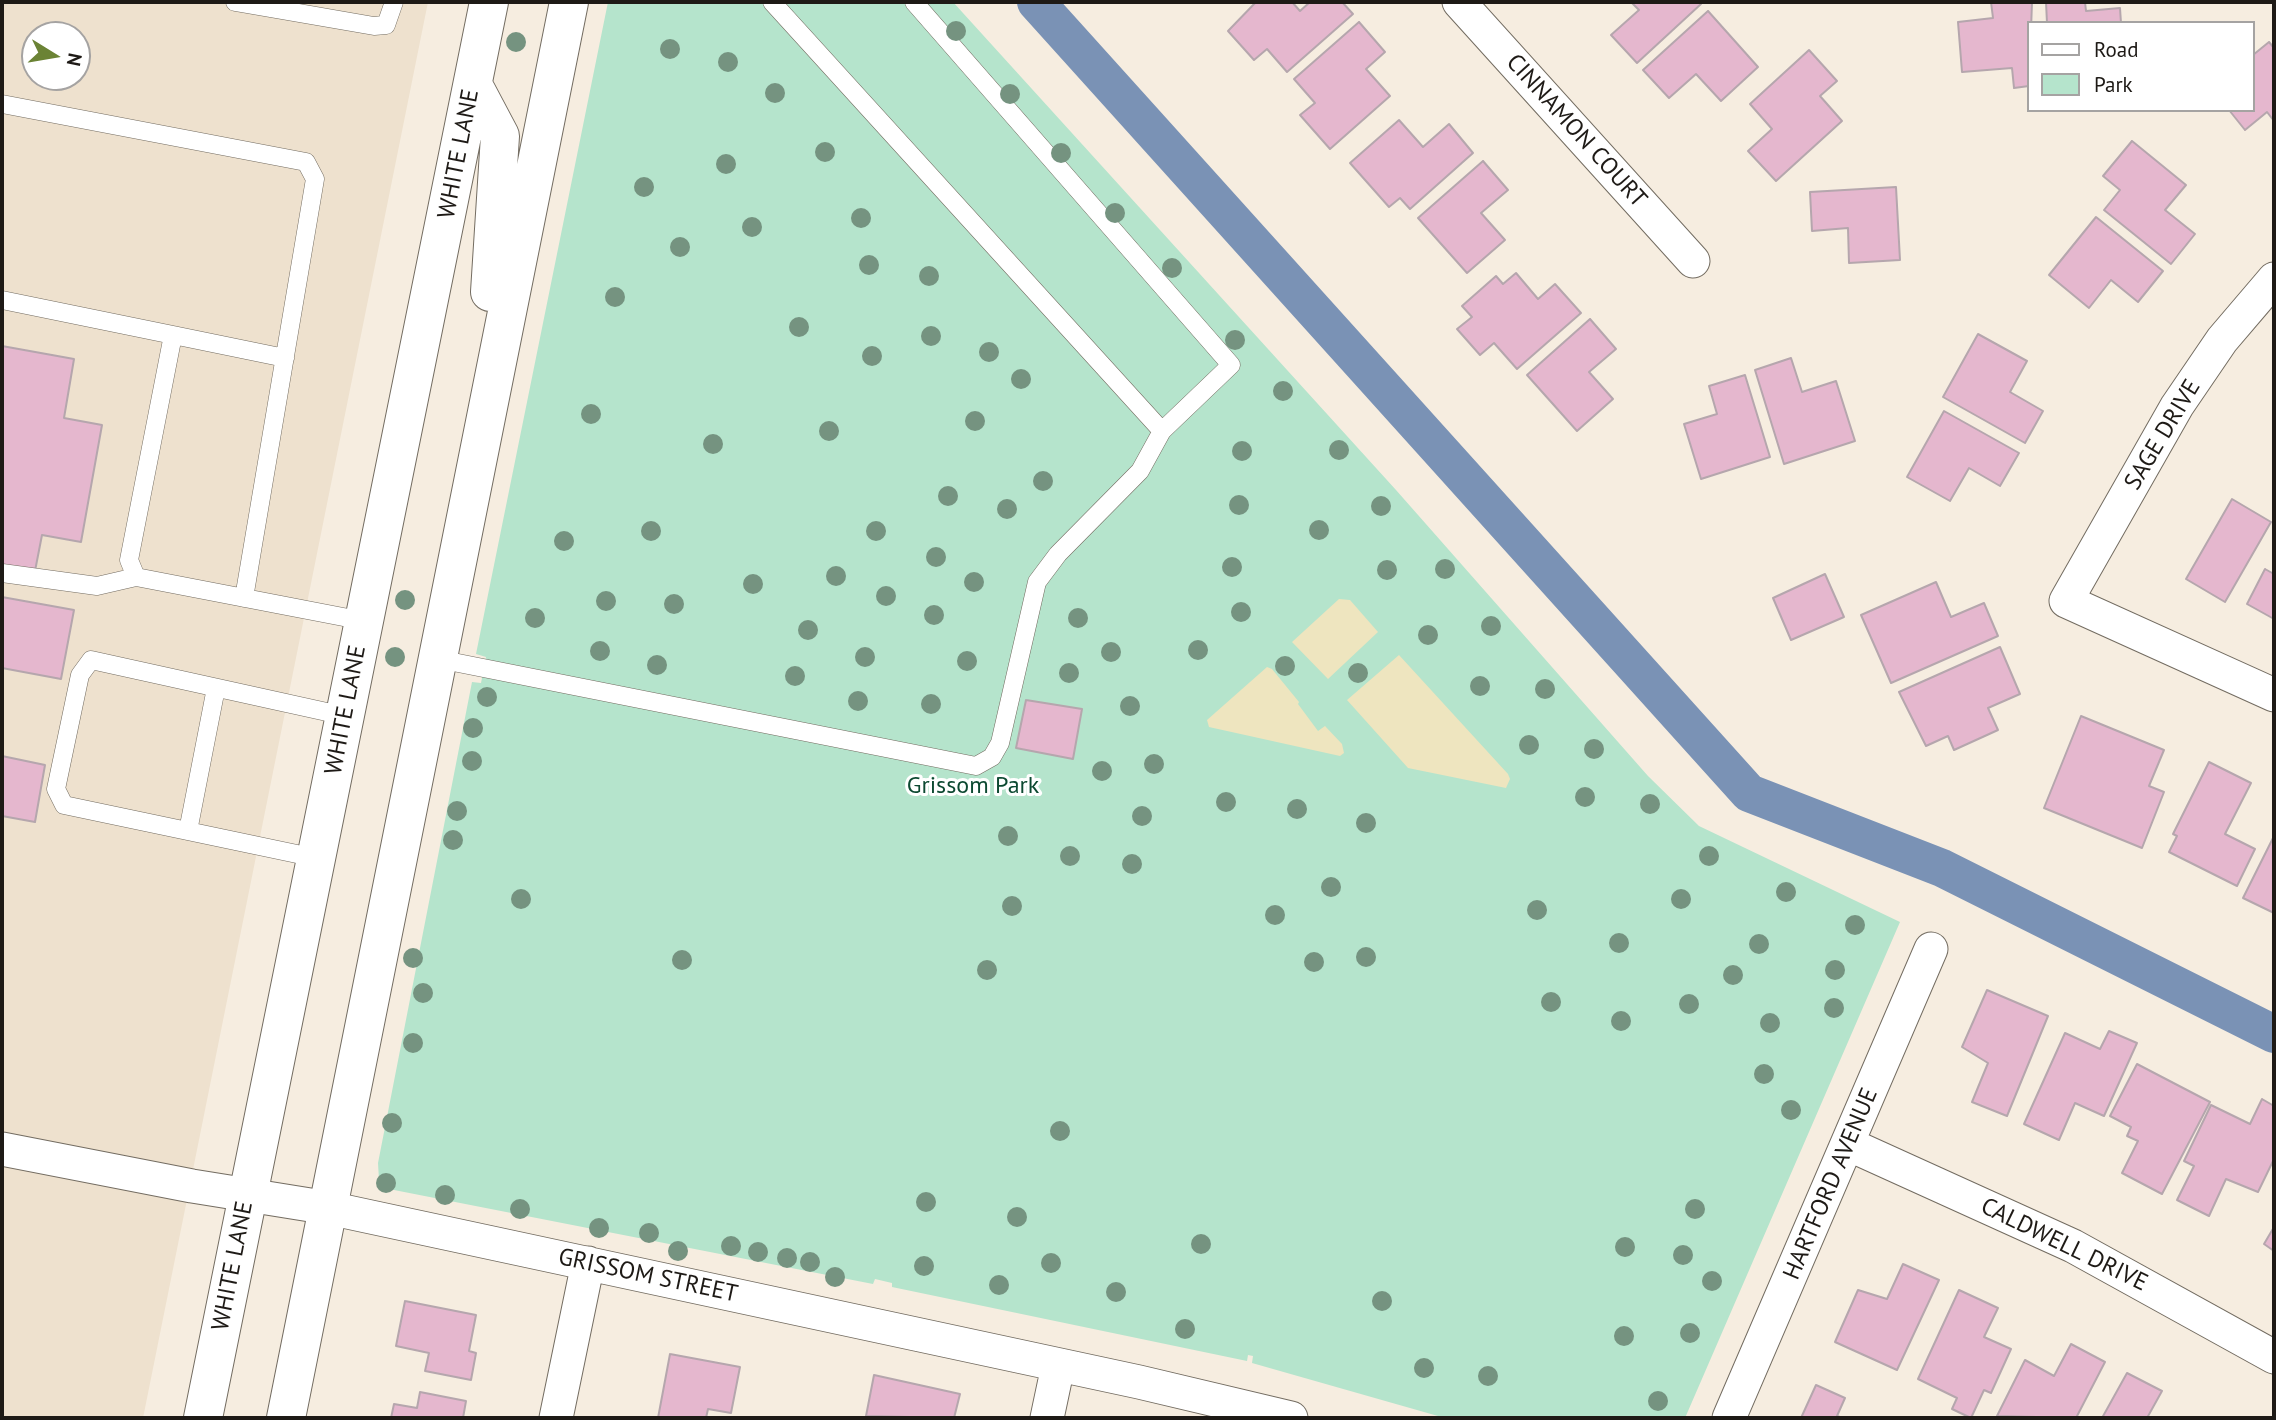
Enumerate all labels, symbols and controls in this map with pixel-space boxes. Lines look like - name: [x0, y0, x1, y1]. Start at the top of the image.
- north arrow: [21, 21, 91, 91]
- legend: [2028, 21, 2255, 112]
- text: Road: [2094, 36, 2138, 63]
- street label: CINNAMON COURT: [1500, 48, 1652, 214]
- text: N: [62, 51, 88, 68]
- text: Park: [2094, 71, 2133, 98]
- street label: WHITE LANE: [432, 87, 486, 221]
- street label: SAGE DRIVE: [2119, 375, 2207, 495]
- street label: WHITE LANE: [319, 643, 373, 777]
- park label: Grissom Park: [907, 772, 1039, 800]
- street label: HARTFORD AVENUE: [1778, 1084, 1884, 1284]
- street label: CALDWELL DRIVE: [1976, 1192, 2152, 1298]
- street label: WHITE LANE: [206, 1199, 260, 1333]
- street label: GRISSOM STREET: [556, 1243, 740, 1309]

